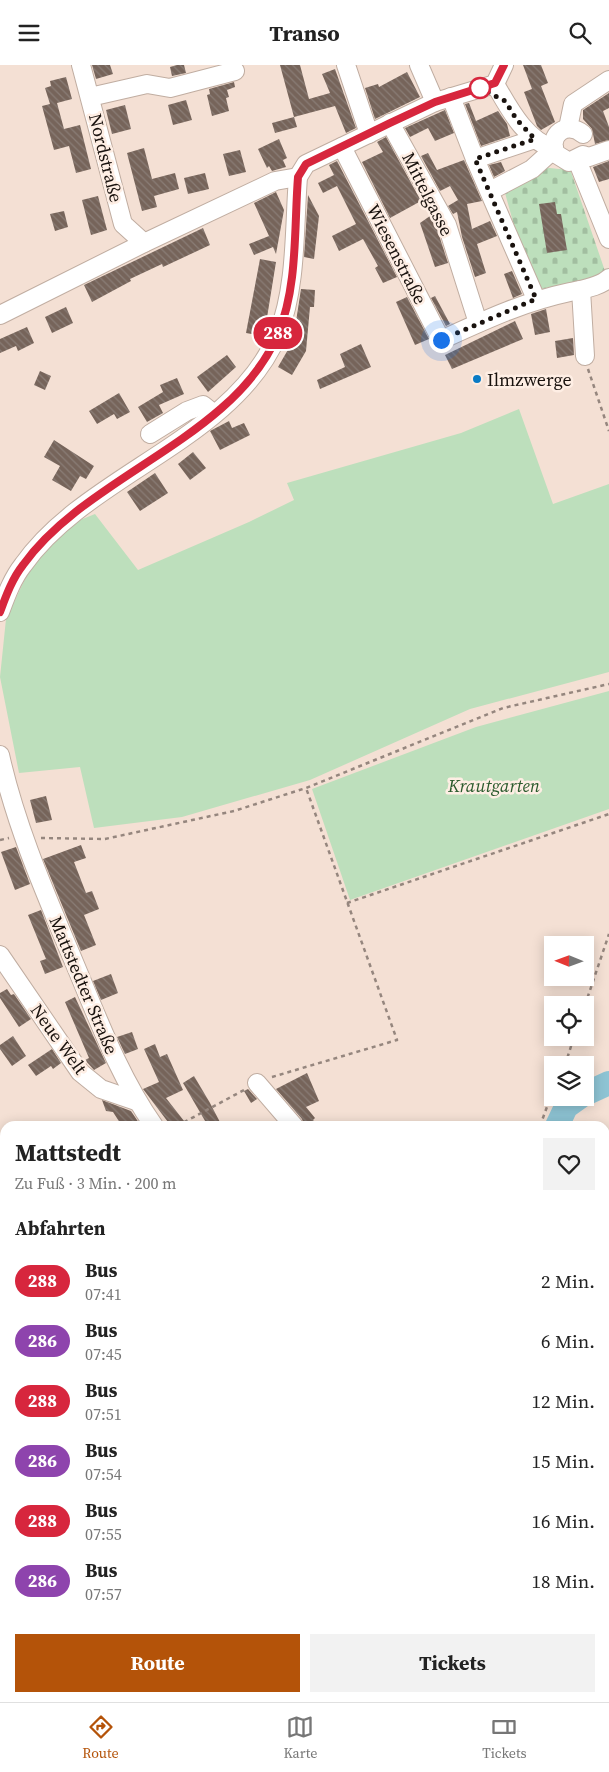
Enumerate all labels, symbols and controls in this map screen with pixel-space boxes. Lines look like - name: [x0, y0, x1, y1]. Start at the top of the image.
- text: Transo: [269, 18, 340, 48]
- icon: menu: [15, 19, 43, 47]
- icon: search: [566, 19, 594, 47]
- unlabelled marker: [469, 77, 491, 99]
- street label: Nordstraße: [83, 111, 129, 205]
- street label: Mittelgasse: [396, 148, 460, 240]
- street label: Wiesenstraße: [361, 200, 433, 308]
- line badge: 288: [249, 317, 307, 349]
- text: 288: [263, 320, 293, 345]
- your location: [429, 328, 454, 353]
- place label: Ilmzwerge: [487, 367, 572, 392]
- marker: Ilmzwerge: [471, 373, 483, 385]
- park label: Krautgarten: [447, 773, 540, 798]
- street label: Mattstedter Straße: [44, 912, 124, 1058]
- north arrow: [544, 936, 594, 986]
- map controls: [544, 936, 594, 1106]
- button: locate: [544, 996, 594, 1046]
- street label: Neue Welt: [25, 999, 93, 1079]
- button: layers: [544, 1056, 594, 1106]
- text: Mattstedt: [15, 1136, 121, 1169]
- button: heart: [543, 1138, 595, 1190]
- text: Zu Fuß · 3 Min. · 200 m: [15, 1172, 177, 1194]
- text: Abfahrten: [15, 1215, 105, 1241]
- text: Bus: [85, 1257, 117, 1283]
- text: 288: [28, 1268, 57, 1293]
- text: 2 Min.: [541, 1268, 595, 1294]
- text: 07:41: [85, 1283, 122, 1305]
- text: Bus: [85, 1317, 117, 1343]
- text: 286: [28, 1328, 57, 1353]
- text: 6 Min.: [541, 1328, 595, 1354]
- text: 07:45: [85, 1343, 122, 1365]
- text: Bus: [85, 1377, 117, 1403]
- text: 288: [28, 1388, 57, 1413]
- text: 12 Min.: [532, 1388, 595, 1414]
- text: 07:51: [85, 1403, 122, 1425]
- text: Bus: [85, 1437, 117, 1463]
- text: 286: [28, 1448, 57, 1473]
- text: 15 Min.: [532, 1448, 595, 1474]
- text: 07:54: [85, 1463, 122, 1485]
- text: Bus: [85, 1497, 117, 1523]
- text: 288: [28, 1508, 57, 1533]
- text: 16 Min.: [532, 1508, 595, 1534]
- text: 07:55: [85, 1523, 122, 1545]
- text: Bus: [85, 1557, 117, 1583]
- text: 286: [28, 1568, 57, 1593]
- text: 18 Min.: [532, 1568, 595, 1594]
- text: 07:57: [85, 1583, 122, 1605]
- button: Route: [15, 1634, 300, 1692]
- button: Tickets: [310, 1634, 595, 1692]
- tab: Route: [82, 1713, 119, 1763]
- tab: Karte: [283, 1713, 318, 1763]
- tab: Tickets: [482, 1713, 527, 1763]

